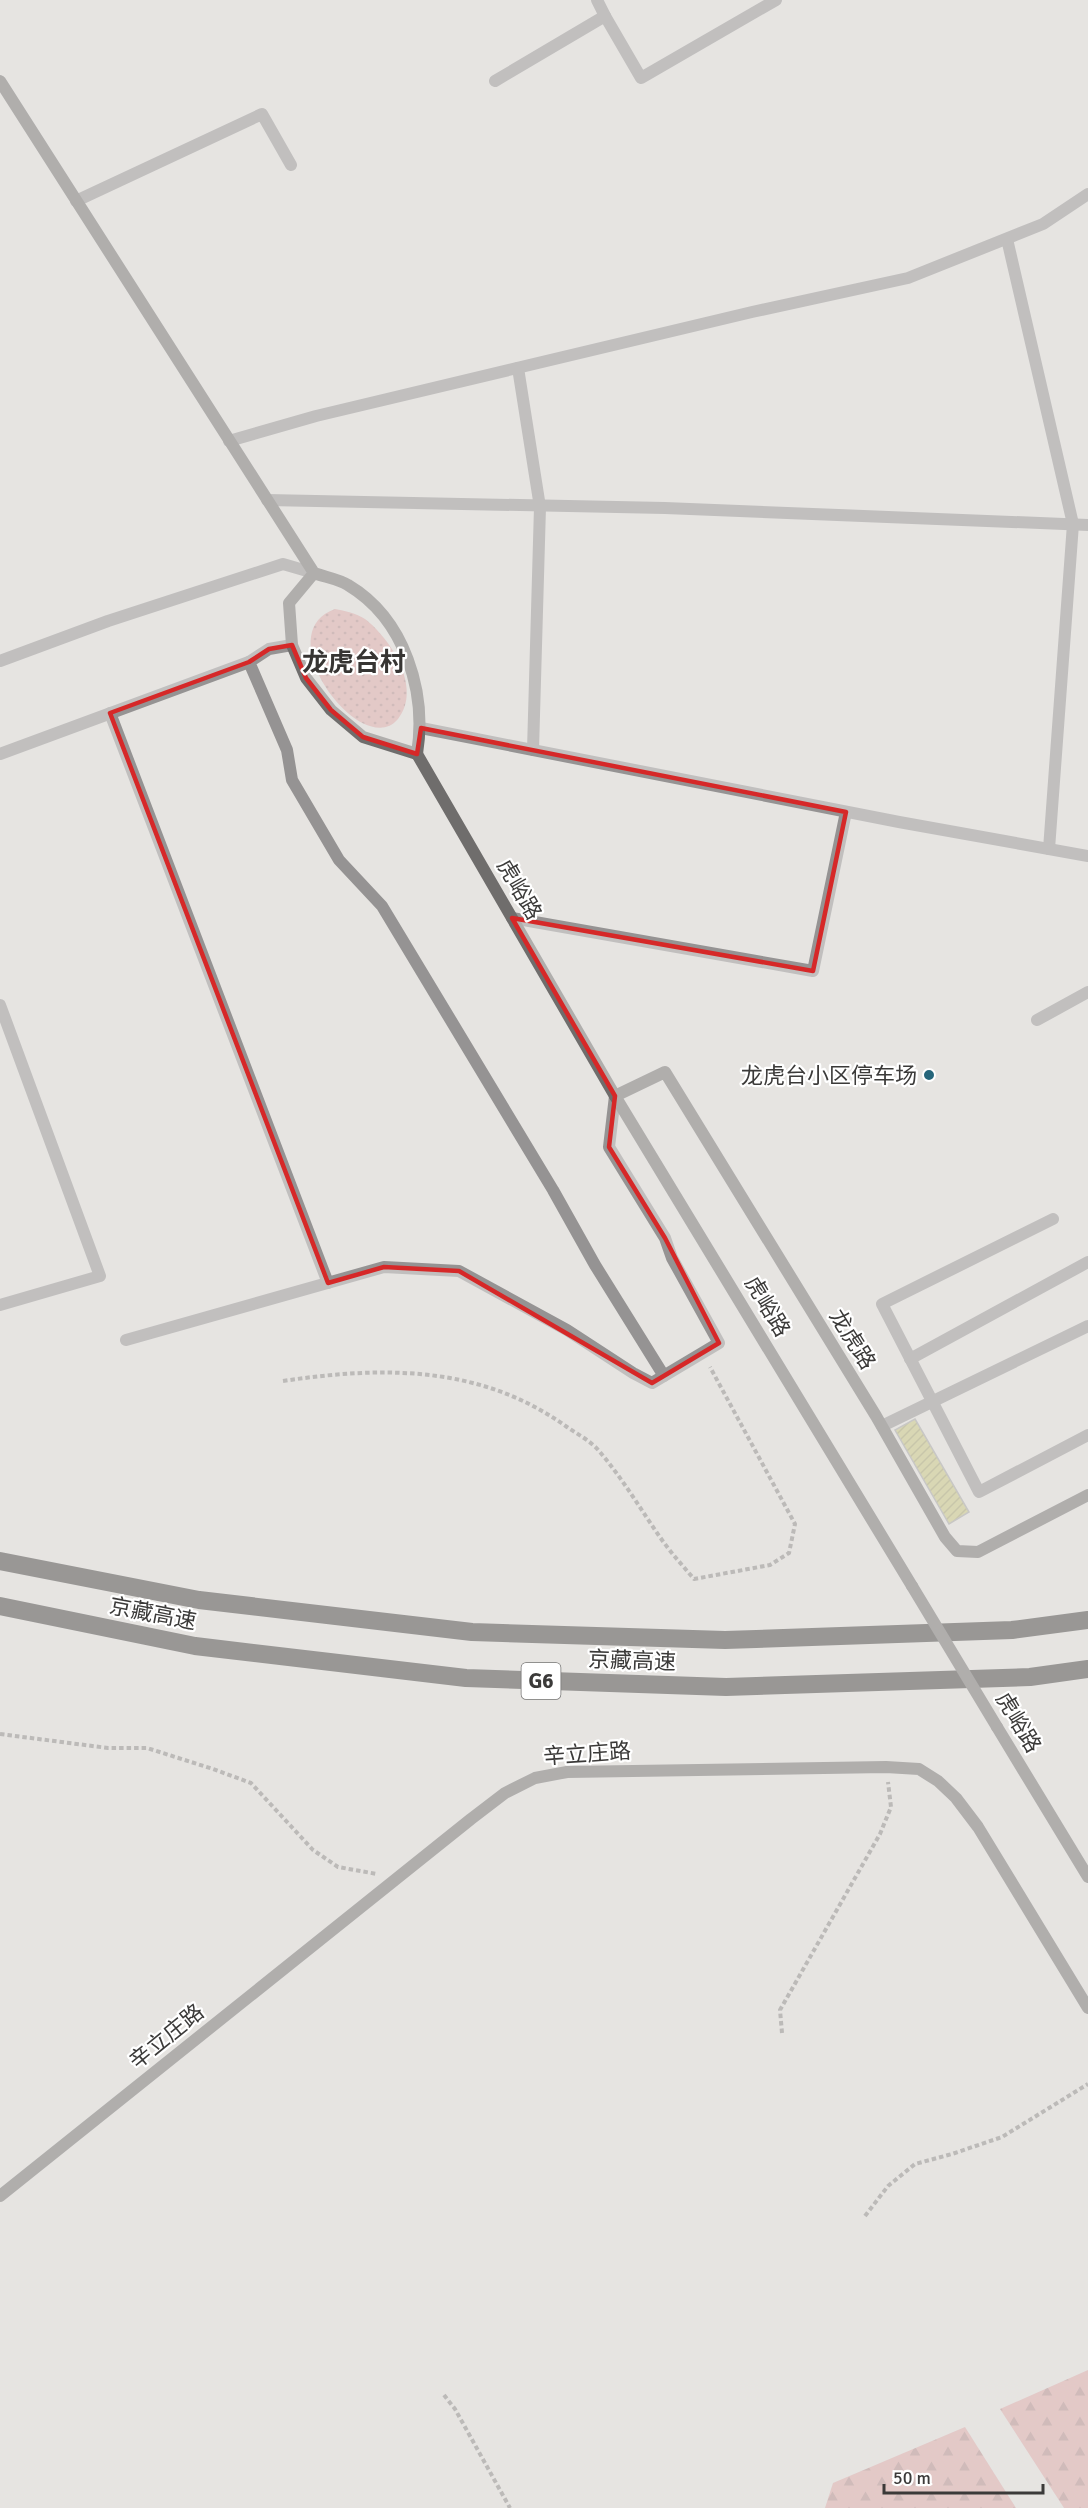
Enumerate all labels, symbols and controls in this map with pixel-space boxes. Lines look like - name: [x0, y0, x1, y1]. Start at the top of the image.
- district label: 龙虎台村: [302, 647, 406, 679]
- street label: 虎峪路: [491, 854, 548, 925]
- place label: 龙虎台小区停车场: [741, 1062, 917, 1089]
- marker: 龙虎台小区停车场: [922, 1068, 936, 1082]
- street label: 虎峪路: [739, 1271, 796, 1342]
- street label: 龙虎路: [824, 1304, 882, 1374]
- street label: 京藏高速: [107, 1592, 199, 1635]
- street label: 京藏高速: [588, 1645, 676, 1676]
- road number: G6: [522, 1663, 560, 1699]
- street label: 虎峪路: [990, 1687, 1047, 1758]
- street label: 辛立庄路: [542, 1737, 632, 1770]
- street label: 辛立庄路: [124, 1998, 209, 2075]
- scale bar: [884, 2457, 1043, 2495]
- text: 50 m: [893, 2467, 931, 2489]

